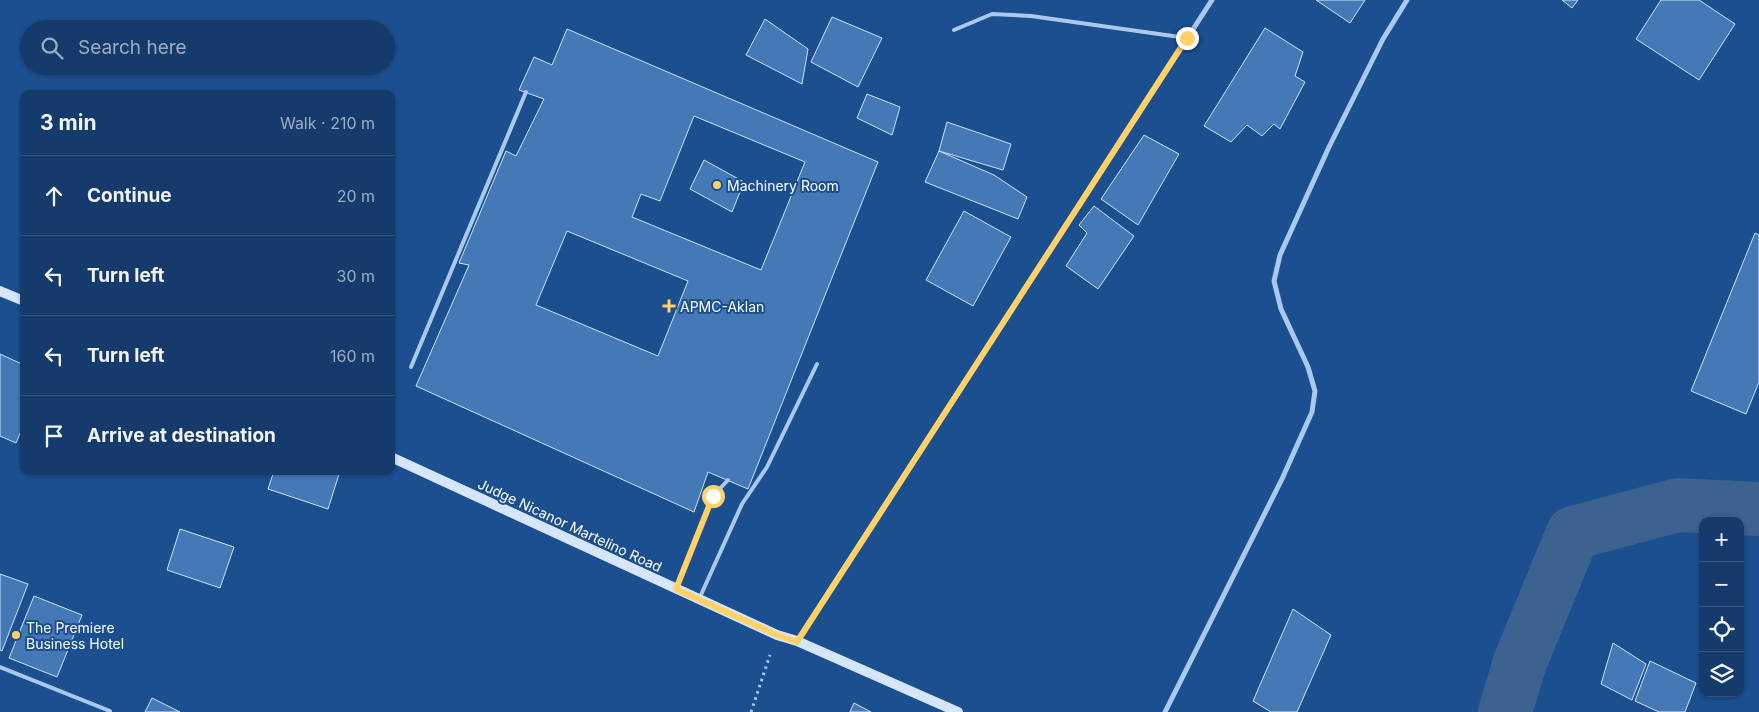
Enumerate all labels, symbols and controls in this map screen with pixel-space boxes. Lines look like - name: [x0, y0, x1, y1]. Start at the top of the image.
- search box: [20, 20, 395, 75]
- route end: [1176, 27, 1199, 50]
- icon: search: [38, 34, 66, 62]
- text: Search here: [78, 36, 187, 59]
- text: 3 min: [40, 110, 96, 135]
- text: Walk · 210 m: [280, 113, 375, 133]
- place label: Machinery Room: [727, 177, 839, 194]
- marker: Machinery Room: [711, 179, 723, 191]
- icon: ahead: [40, 182, 68, 210]
- text: Continue: [87, 184, 172, 207]
- text: 20 m: [337, 186, 375, 206]
- icon: left: [40, 262, 68, 290]
- text: Turn left: [87, 264, 165, 287]
- text: 30 m: [337, 266, 375, 286]
- place label: APMC-Aklan: [680, 298, 764, 315]
- marker: APMC-Aklan: [662, 299, 676, 313]
- icon: left: [40, 342, 68, 370]
- text: Turn left: [87, 344, 165, 367]
- text: 160 m: [330, 346, 375, 366]
- icon: arrive: [40, 422, 68, 450]
- text: Arrive at destination: [87, 424, 276, 447]
- street label: Judge Nicanor Martelino Road: [475, 475, 665, 575]
- route start: [702, 485, 725, 508]
- map controls: [1699, 517, 1744, 697]
- button: +: [1699, 517, 1744, 562]
- button: −: [1699, 562, 1744, 607]
- button: locate: [1699, 607, 1744, 652]
- place label: The Premiere Business Hotel: [26, 619, 124, 652]
- marker: The Premiere Business Hotel: [10, 629, 22, 641]
- button: layers: [1699, 652, 1744, 697]

